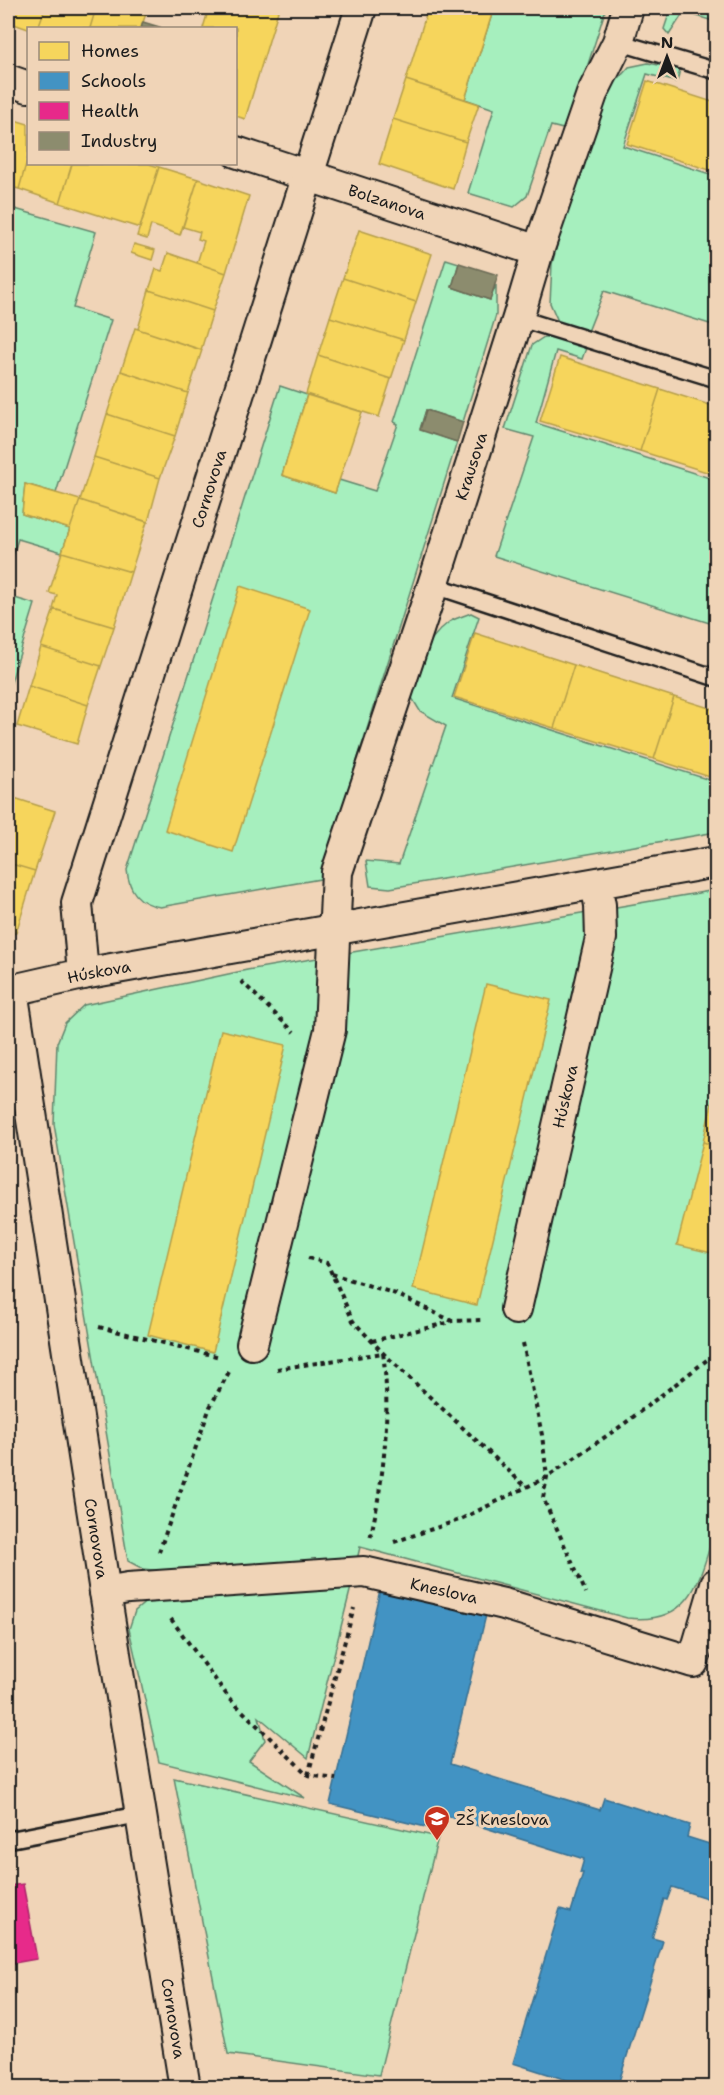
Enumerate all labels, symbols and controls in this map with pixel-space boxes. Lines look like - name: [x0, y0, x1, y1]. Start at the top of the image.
- legend: [27, 27, 237, 165]
- north arrow: [637, 27, 697, 87]
- text: N: [661, 32, 673, 53]
- text: Homes: [81, 39, 139, 63]
- text: Schools: [81, 69, 147, 93]
- text: Health: [81, 99, 139, 123]
- text: Industry: [81, 129, 157, 153]
- street label: Bolzanova: [346, 179, 429, 224]
- street label: Krausova: [450, 429, 492, 503]
- street label: Cornovova: [186, 447, 231, 531]
- street label: Húskova: [65, 955, 132, 988]
- street label: Húskova: [547, 1063, 582, 1130]
- street label: Cornovova: [80, 1497, 113, 1580]
- street label: Kneslova: [408, 1572, 480, 1608]
- school or university icon: ZŠ Kneslova: [422, 1804, 452, 1842]
- place label: ZŠ Kneslova: [456, 1809, 548, 1830]
- street label: Cornovova: [157, 1977, 191, 2060]

